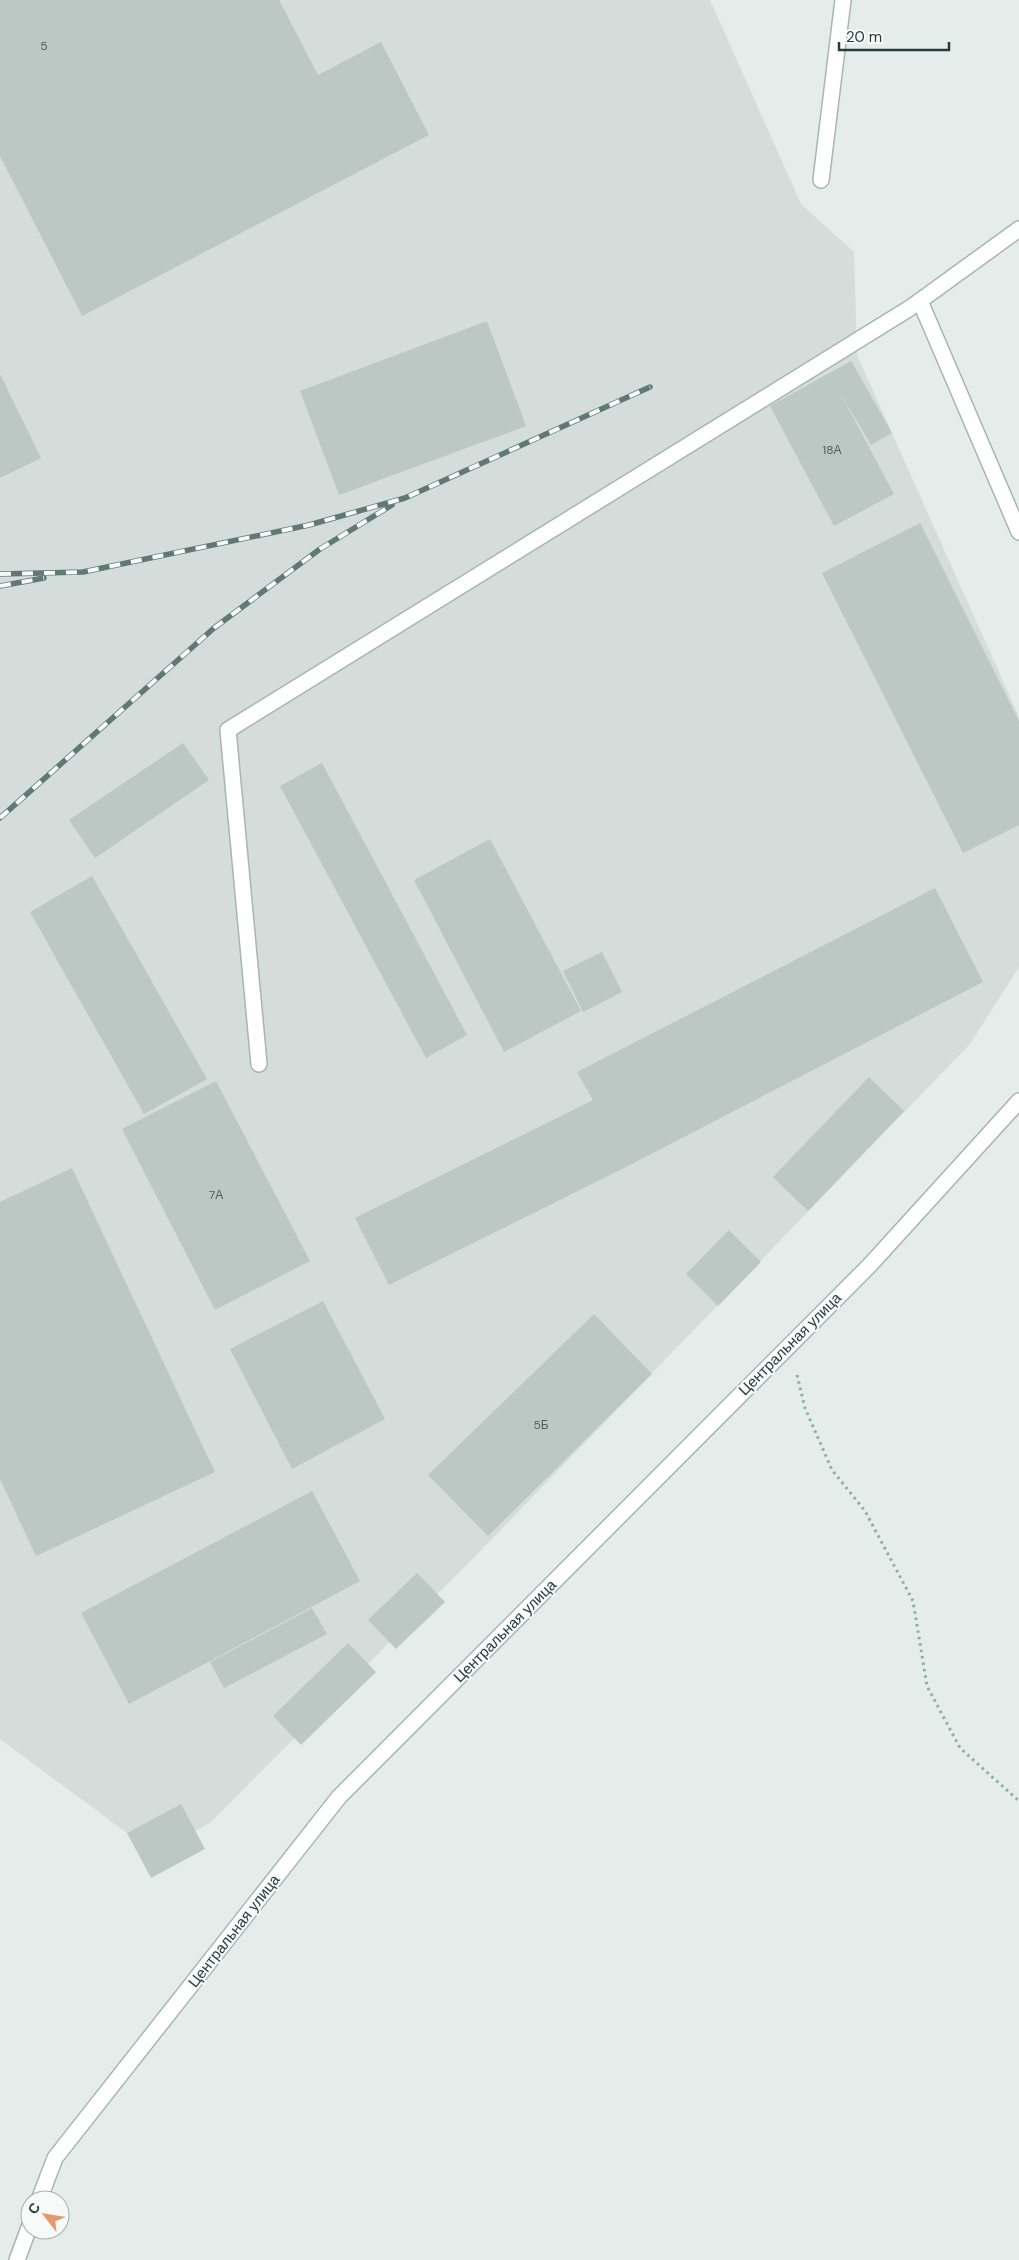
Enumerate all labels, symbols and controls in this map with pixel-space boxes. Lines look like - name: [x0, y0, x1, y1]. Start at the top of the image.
- scale bar: [839, 20, 949, 52]
- text: 20 m: [846, 27, 882, 47]
- house number: 5: [40, 38, 48, 54]
- house number: 18А: [822, 442, 842, 458]
- house number: 7А: [209, 1187, 223, 1203]
- street label: Центральная улица: [734, 1288, 846, 1400]
- house number: 5Б: [533, 1417, 549, 1433]
- street label: Центральная улица: [449, 1575, 561, 1687]
- street label: Центральная улица: [184, 1870, 285, 1991]
- north arrow: [20, 2190, 70, 2240]
- text: С: [24, 2199, 44, 2217]

